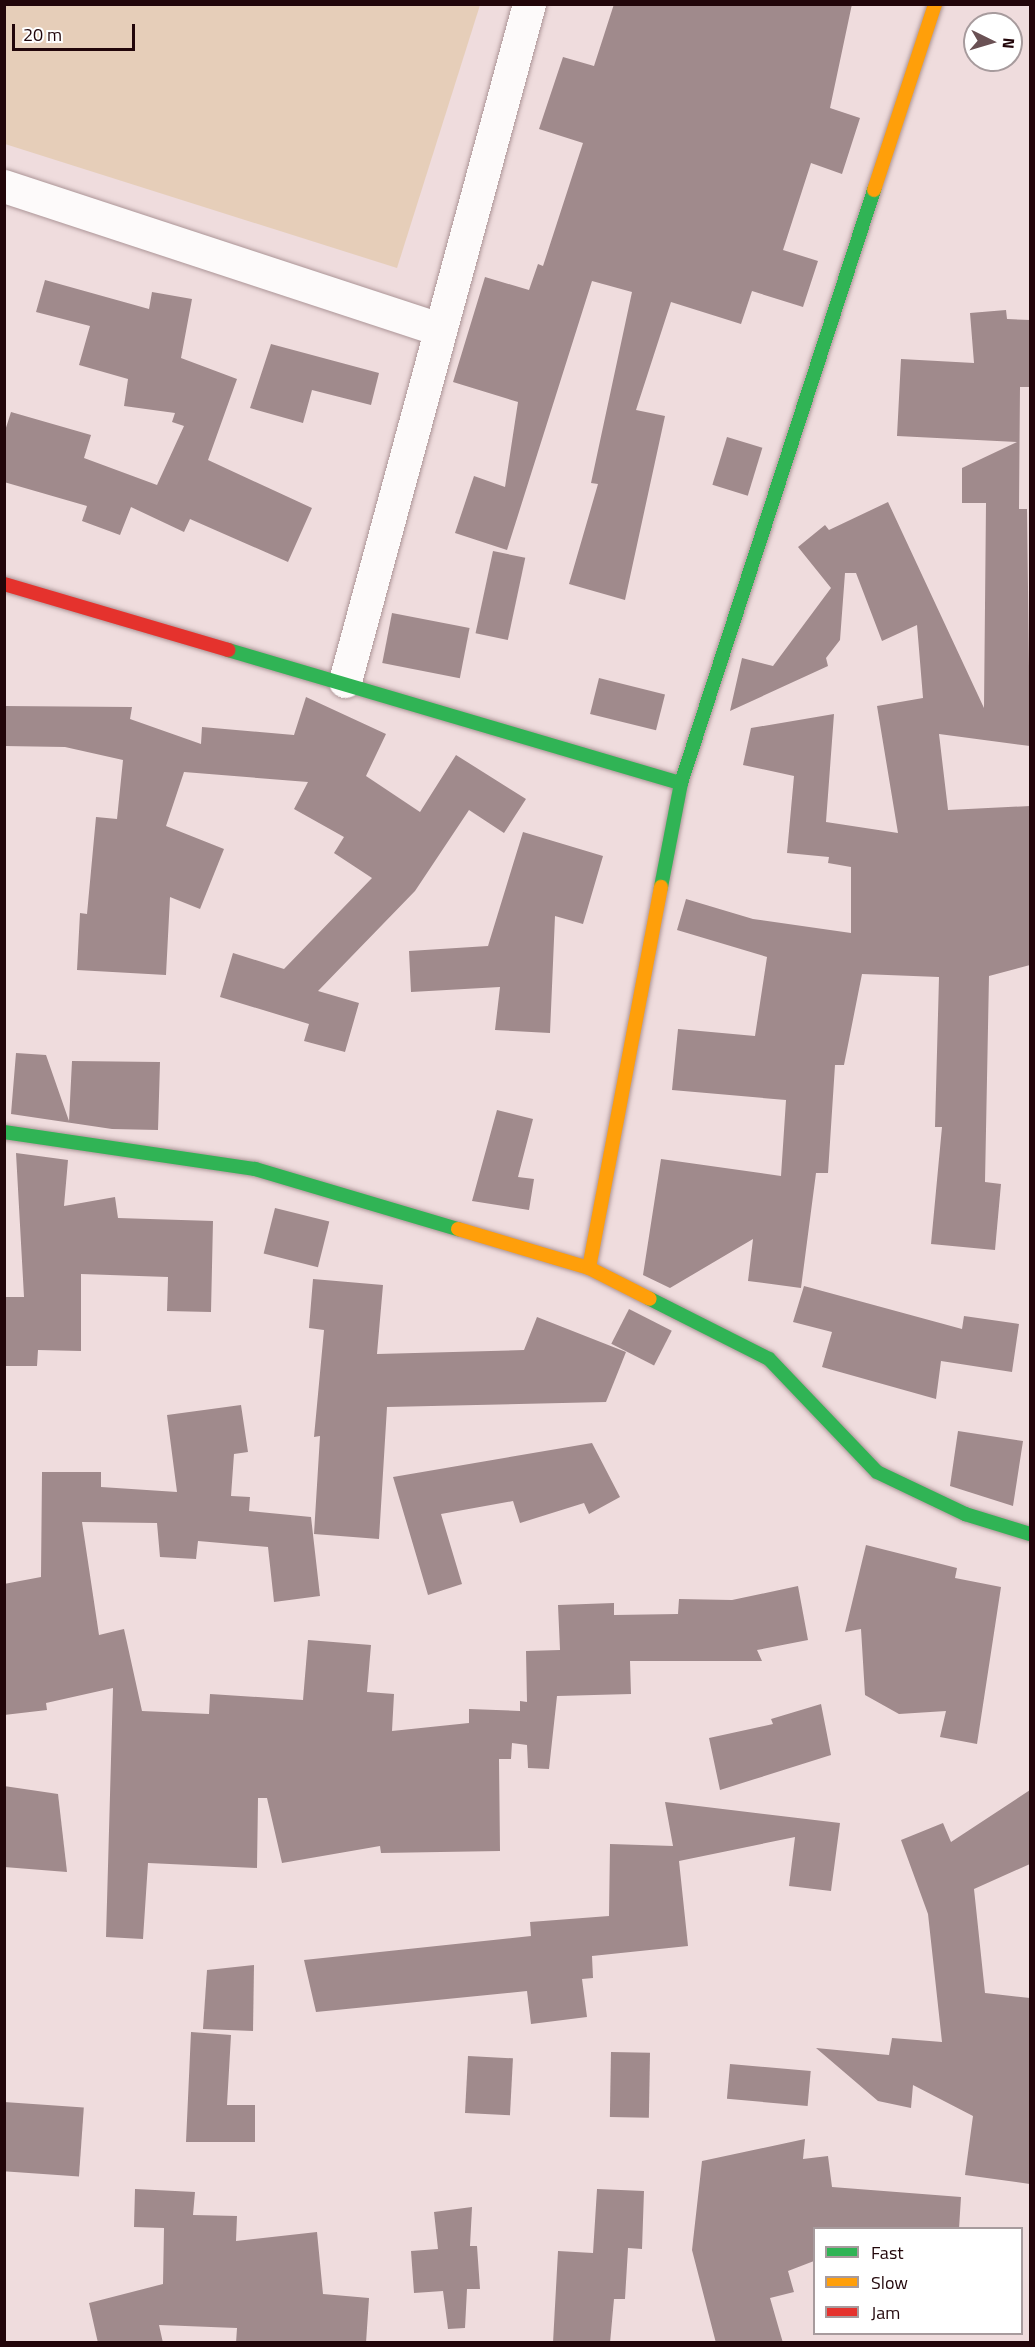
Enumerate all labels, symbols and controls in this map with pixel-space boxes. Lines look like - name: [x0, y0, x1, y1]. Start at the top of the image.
- scale bar: [15, 12, 138, 50]
- north arrow: [963, 12, 1023, 72]
- text: 20 m: [23, 21, 62, 48]
- text: N: [997, 37, 1021, 50]
- legend: [813, 2227, 1023, 2335]
- text: Fast: [871, 2239, 904, 2266]
- text: Slow: [871, 2269, 908, 2296]
- text: Jam: [871, 2299, 900, 2326]

